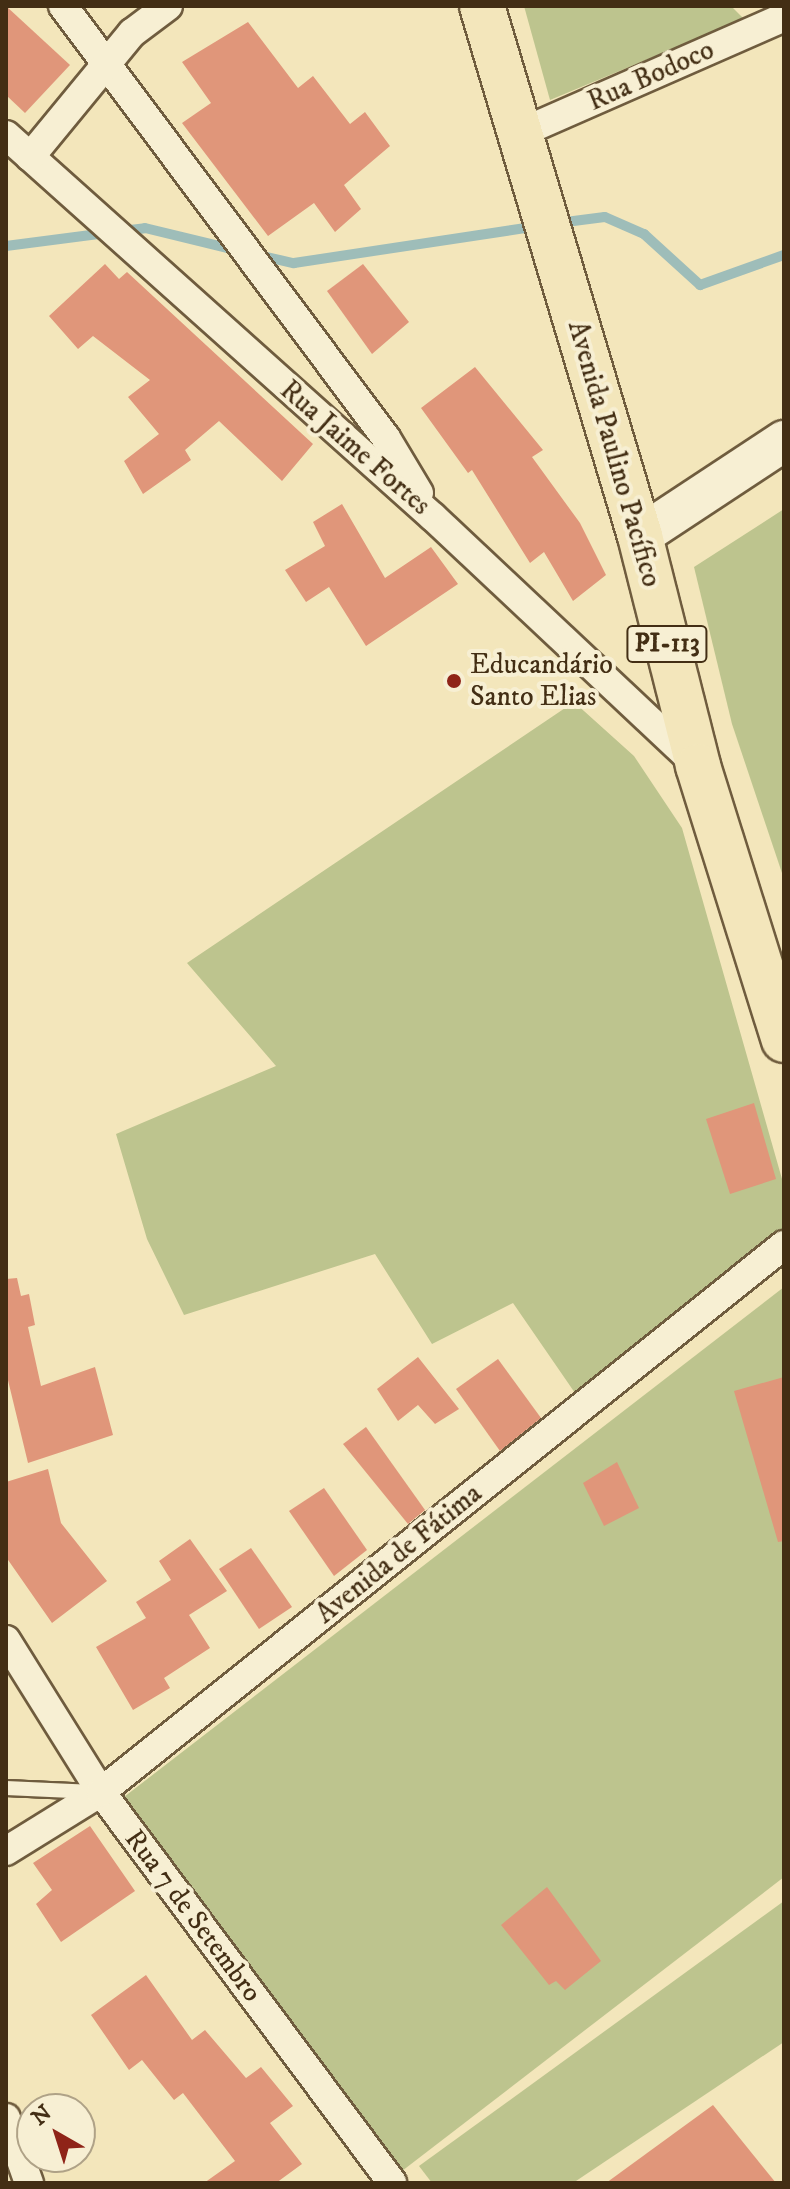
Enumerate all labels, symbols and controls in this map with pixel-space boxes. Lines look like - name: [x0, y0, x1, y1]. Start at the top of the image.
- street label: Rua Bodoco: [583, 33, 719, 119]
- street label: Avenida Paulino Pacífico: [560, 317, 668, 591]
- street label: Rua Jaime Fortes: [273, 374, 437, 522]
- road number: PI-113: [625, 622, 709, 666]
- place label: Educandário Santo Elias: [470, 648, 613, 714]
- marker: Educandário Santo Elias: [445, 672, 463, 690]
- street label: Avenida de Fátima: [309, 1477, 489, 1631]
- street label: Rua 7 de Setembro: [117, 1823, 269, 2009]
- north arrow: [16, 2093, 96, 2173]
- text: N: [26, 2099, 57, 2132]

